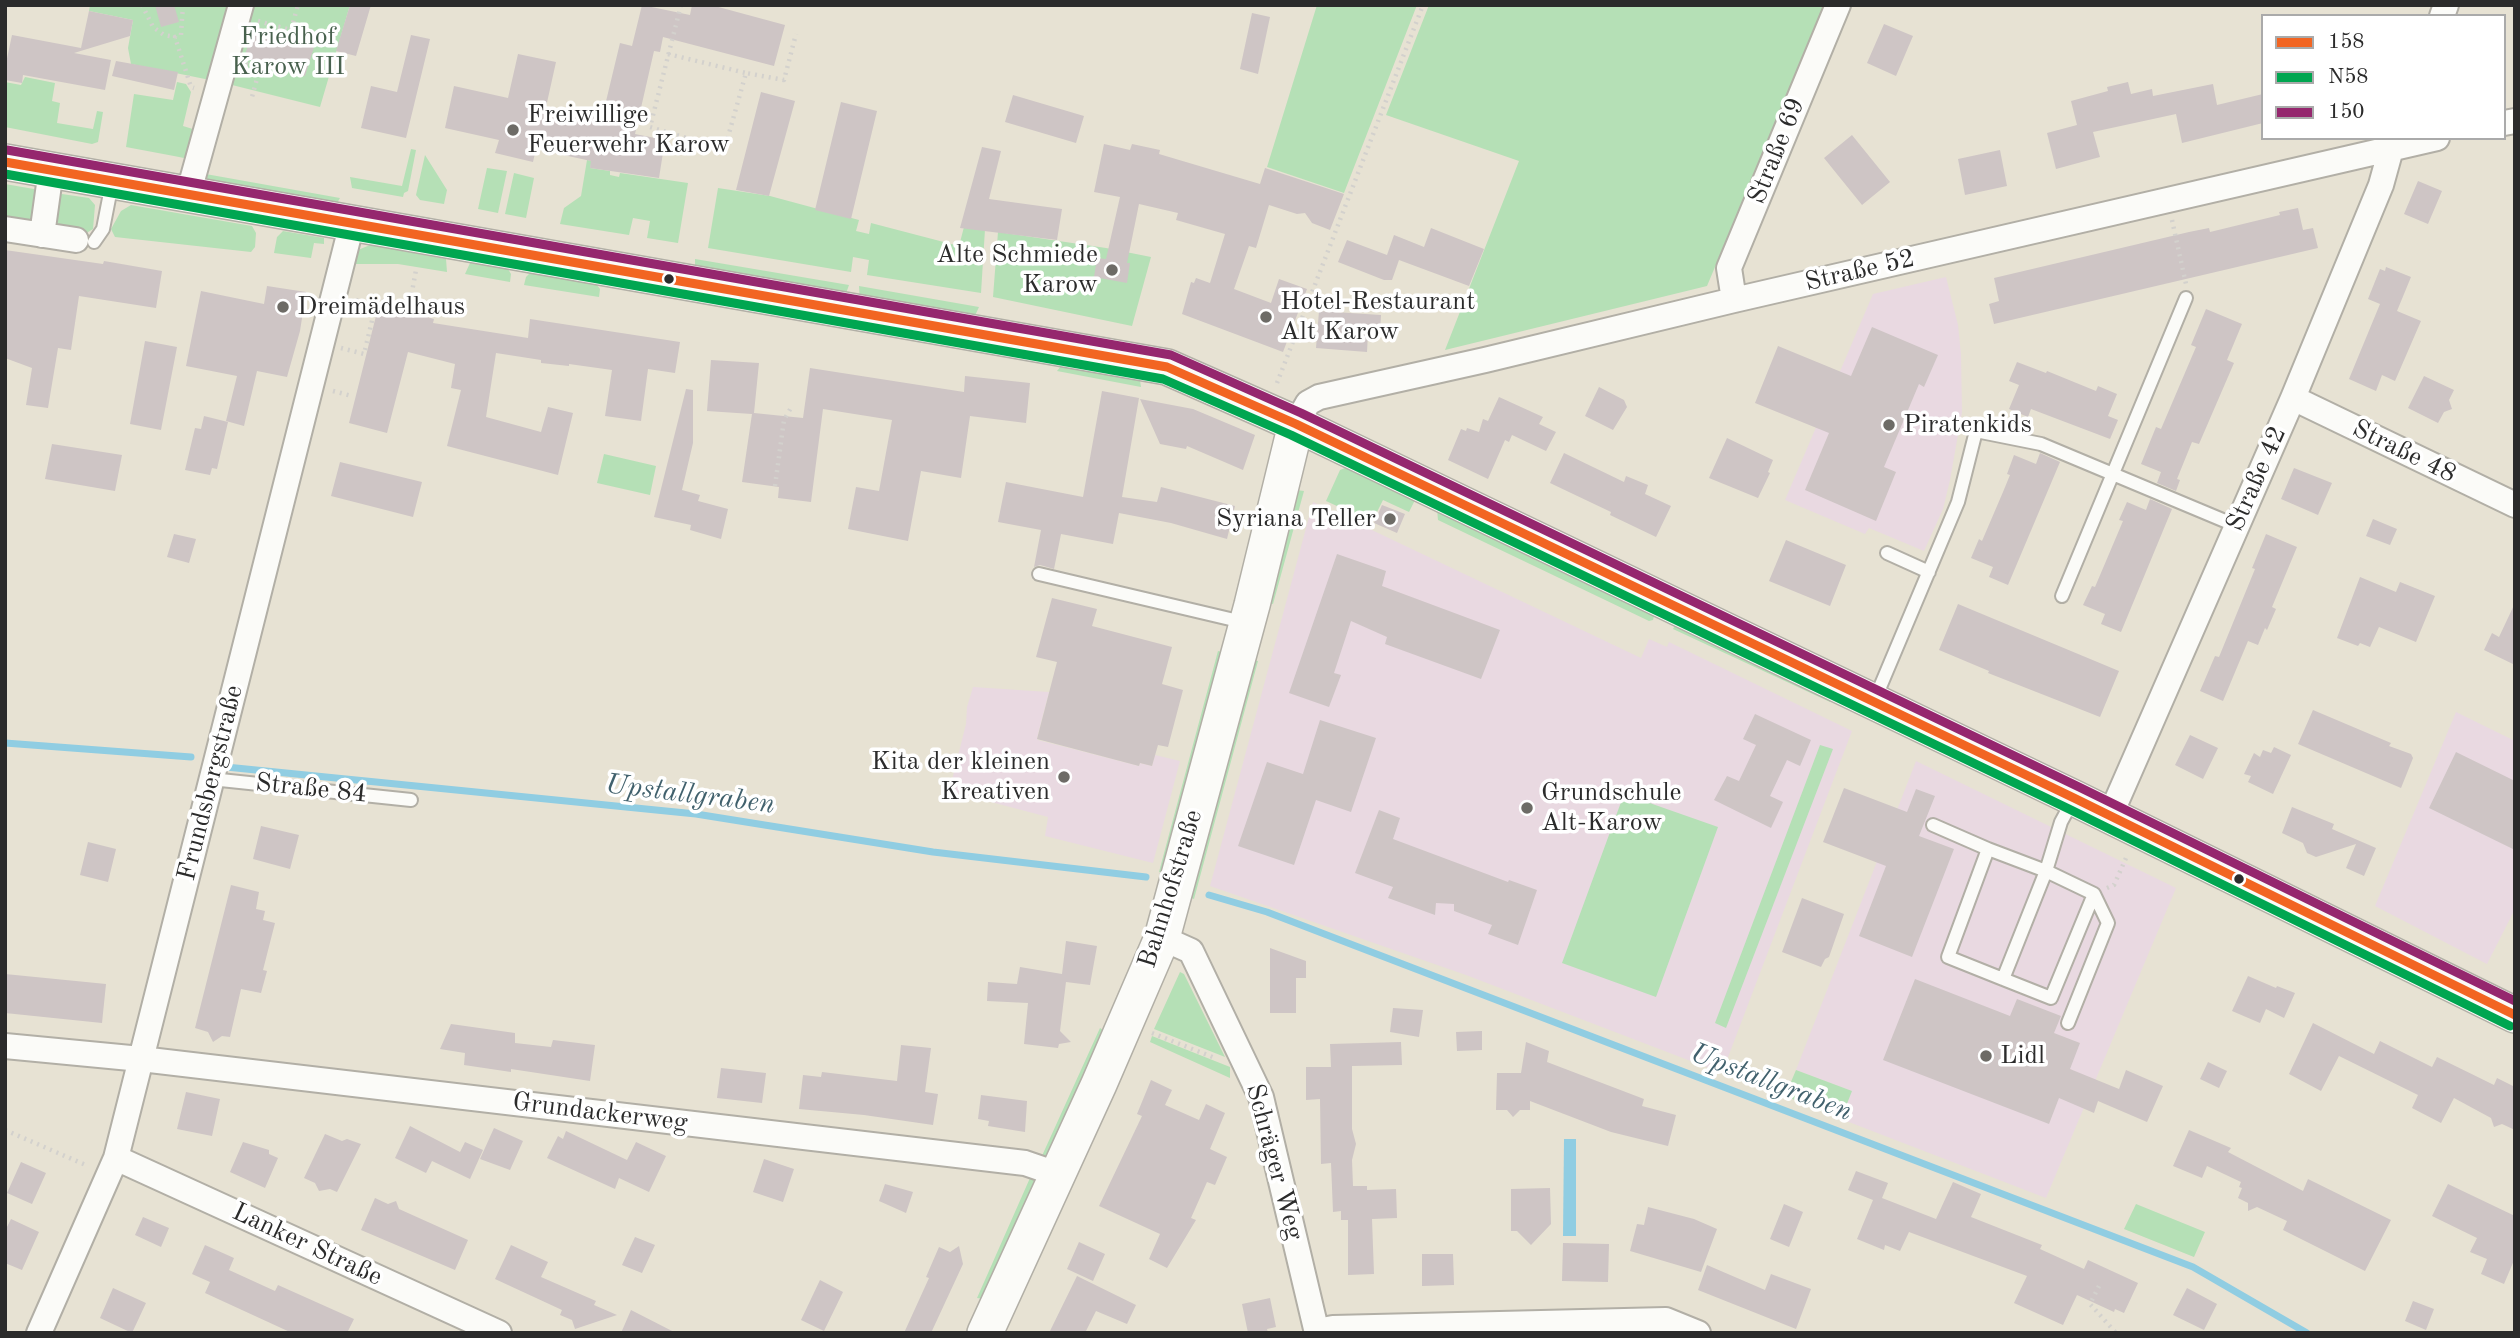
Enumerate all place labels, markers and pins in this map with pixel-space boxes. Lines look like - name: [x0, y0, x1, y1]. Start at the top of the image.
- place label: Freiwillige Feuerwehr Karow: [527, 99, 730, 160]
- marker: Freiwillige Feuerwehr Karow: [505, 122, 521, 138]
- place label: Alte Schmiede Karow: [936, 239, 1098, 300]
- marker: Alte Schmiede Karow: [1104, 262, 1120, 278]
- unlabelled marker: [662, 272, 676, 286]
- place label: Hotel-Restaurant Alt Karow: [1280, 286, 1475, 348]
- place label: Dreimädelhaus: [297, 291, 465, 323]
- marker: Dreimädelhaus: [275, 299, 291, 315]
- marker: Hotel-Restaurant Alt Karow: [1258, 309, 1274, 325]
- place label: Piratenkids: [1903, 409, 2032, 441]
- marker: Piratenkids: [1881, 417, 1897, 433]
- place label: Syriana Teller: [1216, 503, 1376, 535]
- marker: Syriana Teller: [1382, 511, 1398, 527]
- place label: Kita der kleinen Kreativen: [871, 746, 1050, 808]
- marker: Kita der kleinen Kreativen: [1056, 769, 1072, 785]
- place label: Grundschule Alt-Karow: [1541, 777, 1682, 838]
- marker: Grundschule Alt-Karow: [1519, 800, 1535, 816]
- unlabelled marker: [2232, 872, 2246, 886]
- place label: Lidl: [2000, 1040, 2045, 1072]
- marker: Lidl: [1978, 1048, 1994, 1064]

